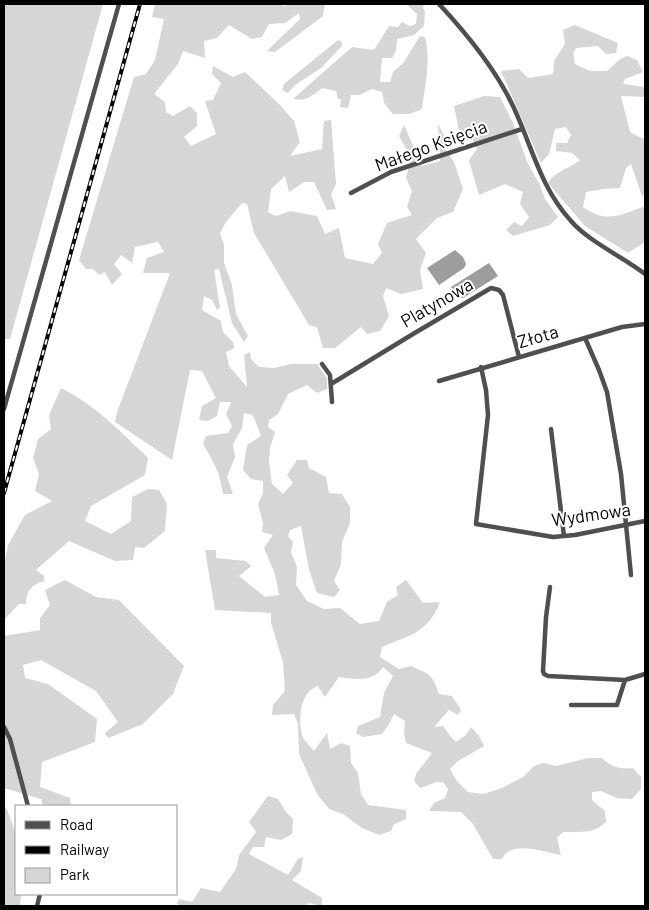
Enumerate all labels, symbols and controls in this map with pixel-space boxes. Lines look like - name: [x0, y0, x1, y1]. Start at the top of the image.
- street label: Małego Księcia: [372, 115, 490, 176]
- street label: Platynowa: [396, 273, 477, 332]
- street label: Złota: [515, 320, 561, 352]
- street label: Wydmowa: [550, 498, 632, 530]
- legend: [15, 805, 178, 895]
- text: Road: [60, 815, 93, 833]
- text: Railway: [60, 840, 109, 858]
- text: Park: [60, 865, 90, 883]

